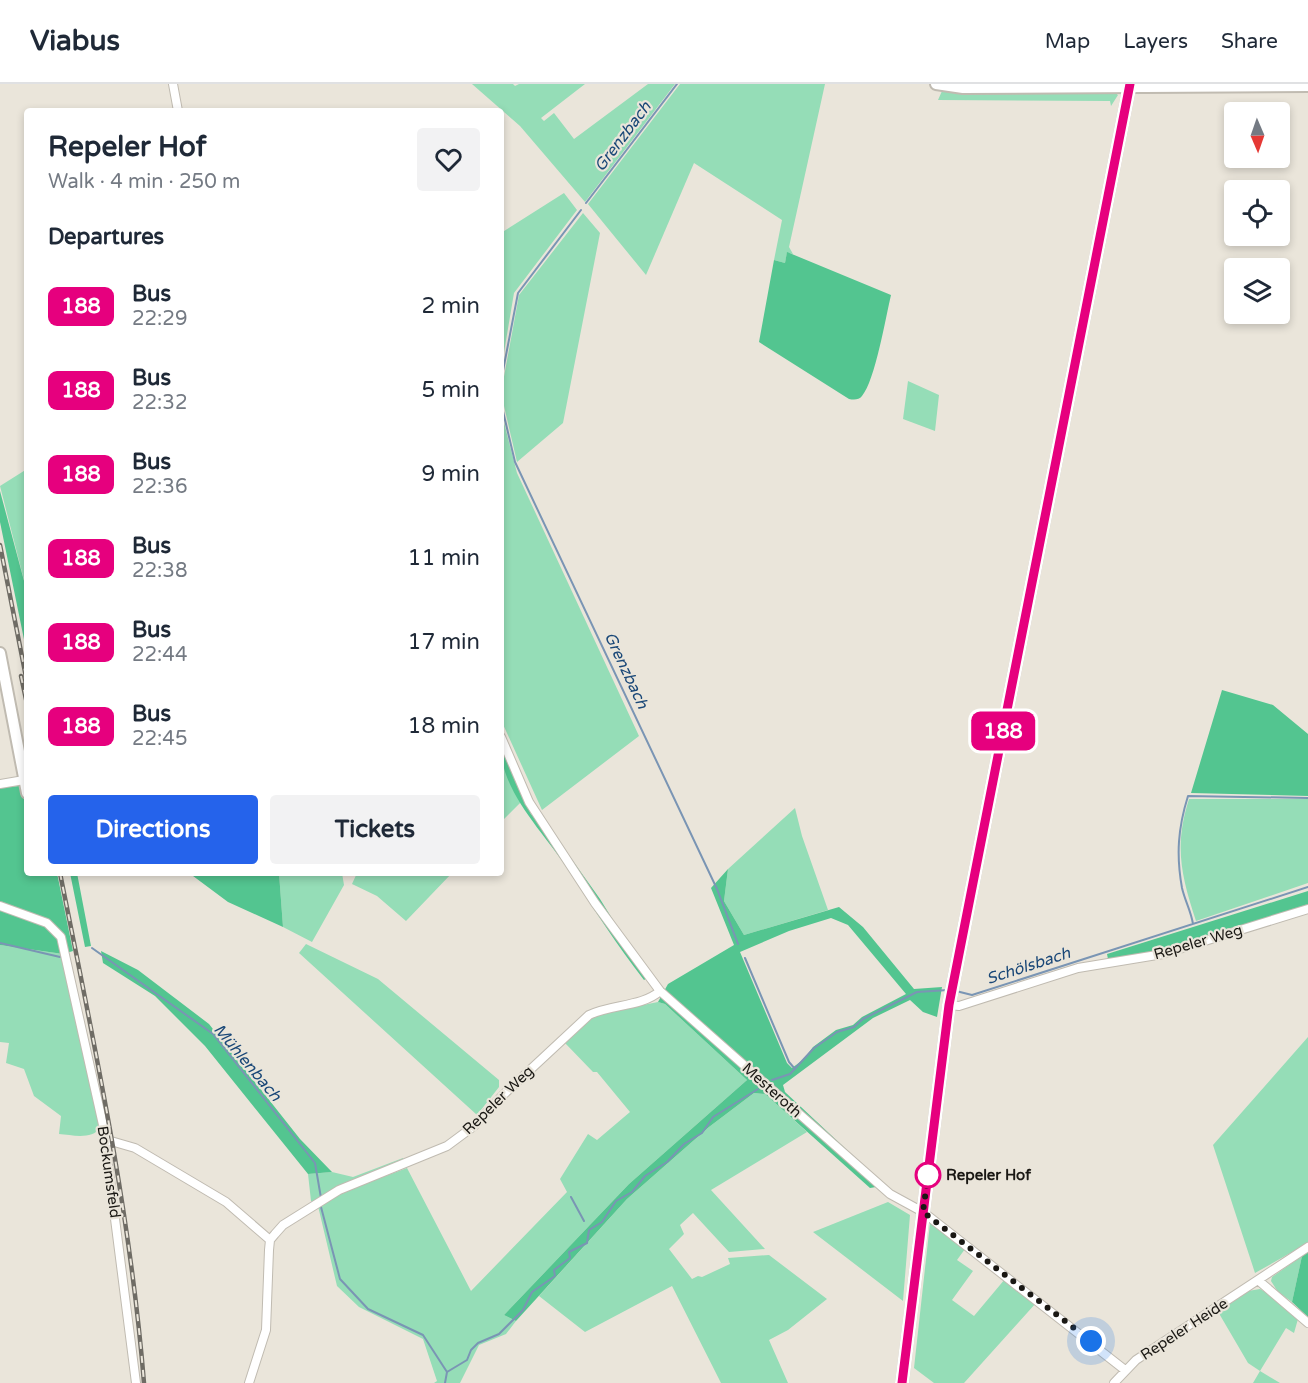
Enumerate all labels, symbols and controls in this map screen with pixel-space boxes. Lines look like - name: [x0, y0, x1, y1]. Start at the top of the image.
- text: Viabus: [30, 24, 120, 58]
- text: Map: [1045, 29, 1090, 54]
- text: Layers: [1123, 29, 1188, 54]
- text: Share: [1221, 29, 1278, 54]
- water label: Grenzbach: [590, 97, 656, 175]
- north arrow: [1224, 102, 1290, 168]
- map controls: [1224, 102, 1290, 324]
- button: heart: [417, 128, 480, 191]
- text: Repeler Hof: [48, 130, 206, 164]
- text: Walk · 4 min · 250 m: [48, 170, 240, 194]
- button: locate: [1224, 180, 1290, 246]
- text: Departures: [48, 224, 164, 250]
- button: layers: [1224, 258, 1290, 324]
- text: Bus: [132, 281, 171, 307]
- text: 2 min: [421, 293, 480, 319]
- text: 188: [61, 294, 101, 319]
- text: 22:29: [132, 307, 187, 331]
- text: Bus: [132, 365, 171, 391]
- text: 5 min: [421, 377, 480, 403]
- text: 188: [61, 378, 101, 403]
- text: 22:32: [132, 391, 187, 415]
- text: Bus: [132, 449, 171, 475]
- text: 9 min: [421, 461, 480, 487]
- text: 188: [61, 462, 101, 487]
- text: 22:36: [132, 475, 187, 499]
- text: Bus: [132, 533, 171, 559]
- text: 11 min: [408, 545, 480, 571]
- text: 188: [61, 546, 101, 571]
- text: 22:38: [132, 559, 187, 583]
- text: Bus: [132, 617, 171, 643]
- text: 17 min: [408, 629, 480, 655]
- water label: Grenzbach: [600, 629, 653, 713]
- text: 188: [61, 630, 101, 655]
- text: 22:44: [132, 643, 187, 667]
- text: Bus: [132, 701, 171, 727]
- line badge: 188: [968, 712, 1038, 750]
- text: 18 min: [408, 713, 480, 739]
- text: 188: [61, 714, 101, 739]
- text: 188: [983, 719, 1023, 744]
- text: 22:45: [132, 727, 187, 751]
- button: Directions: [48, 795, 258, 864]
- button: Tickets: [270, 795, 480, 864]
- street label: Repeler Weg: [1152, 921, 1244, 963]
- water label: Schölsbach: [984, 943, 1074, 989]
- water label: Mühlenbach: [209, 1020, 286, 1106]
- street label: Mesteroth: [739, 1059, 805, 1121]
- street label: Repeler Weg: [459, 1062, 537, 1138]
- street label: Bockumsfeld: [94, 1125, 124, 1219]
- marker: Repeler Hof: [915, 1162, 941, 1188]
- place label: Repeler Hof: [946, 1166, 1031, 1185]
- street label: Repeler Heide: [1137, 1294, 1231, 1364]
- your location: [1076, 1326, 1106, 1356]

